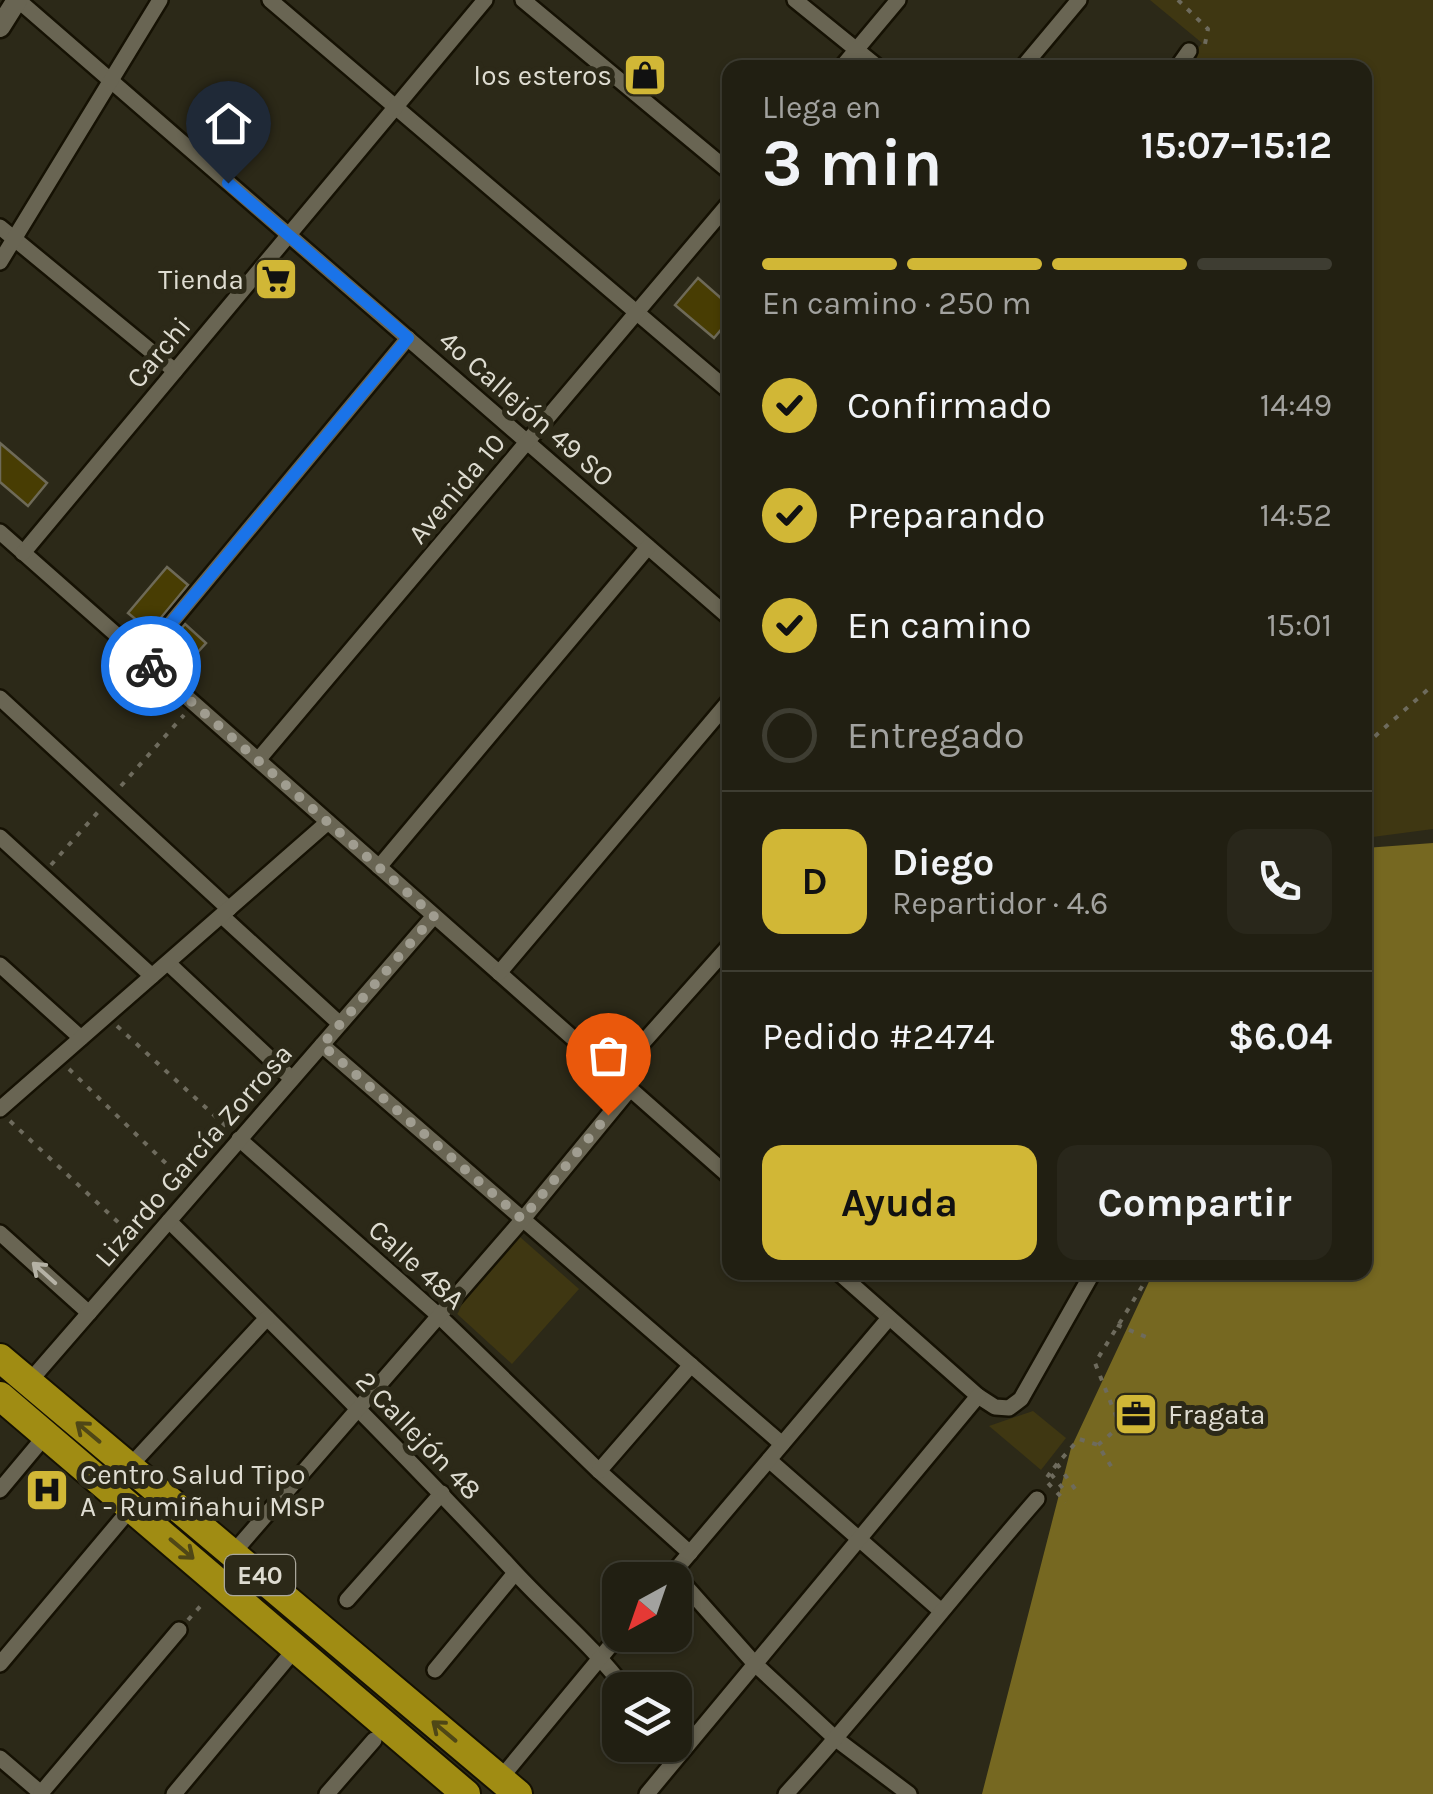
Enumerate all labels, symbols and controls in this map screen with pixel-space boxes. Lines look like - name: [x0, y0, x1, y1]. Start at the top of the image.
- shop icon: los esteros: [622, 52, 668, 98]
- place label: los esteros: [473, 59, 612, 92]
- pin: [186, 81, 271, 184]
- text: Llega en: [762, 89, 881, 126]
- icon: home: [201, 96, 256, 151]
- text: 15:07–15:12: [1141, 123, 1332, 168]
- text: 3 min: [762, 125, 942, 201]
- supermarket icon: Tienda: [253, 256, 299, 302]
- place label: Tienda: [158, 263, 244, 296]
- text: En camino · 250 m: [762, 285, 1031, 322]
- street label: Carchi: [119, 310, 198, 394]
- street label: 4º Callejón 49 SO: [432, 323, 621, 493]
- icon: check: [762, 378, 817, 433]
- text: Confirmado: [847, 383, 1052, 428]
- text: 14:49: [1260, 387, 1332, 424]
- street label: Avenida 10: [401, 427, 512, 550]
- icon: check: [762, 488, 817, 543]
- text: Preparando: [847, 493, 1045, 538]
- text: 14:52: [1260, 497, 1332, 534]
- icon: check: [762, 598, 817, 653]
- text: En camino: [847, 603, 1031, 648]
- text: 15:01: [1266, 607, 1332, 644]
- courier: [101, 616, 201, 716]
- icon: bike: [124, 639, 179, 694]
- text: Entregado: [847, 713, 1024, 758]
- button: phone: [1227, 829, 1332, 934]
- text: Diego: [892, 840, 994, 885]
- text: D: [801, 859, 828, 904]
- text: Repartidor · 4.6: [892, 885, 1108, 922]
- pin: [566, 1013, 651, 1116]
- text: Pedido #2474: [762, 1014, 995, 1059]
- text: $6.04: [1228, 1014, 1332, 1059]
- icon: bag: [581, 1028, 636, 1083]
- street label: Lizardo García Zorrosa: [88, 1037, 299, 1274]
- button: Ayuda: [762, 1145, 1037, 1260]
- button: Compartir: [1057, 1145, 1332, 1260]
- street label: Calle 48A: [362, 1213, 472, 1316]
- one-way arrow: [32, 1262, 57, 1285]
- street label: 2 Callejón 48: [349, 1364, 488, 1507]
- office icon: Fragata: [1113, 1391, 1159, 1437]
- place label: Fragata: [1168, 1398, 1265, 1431]
- one-way arrow: [75, 1421, 101, 1443]
- place label: Centro Salud Tipo A - Rumiñahui MSP: [80, 1458, 325, 1523]
- hospital icon: Centro Salud Tipo A - Rumiñahui MSP: [24, 1467, 70, 1513]
- one-way arrow: [168, 1538, 194, 1560]
- road number: E40: [225, 1555, 295, 1595]
- north arrow: [602, 1562, 692, 1652]
- map controls: [602, 1562, 692, 1762]
- button: layers: [602, 1672, 692, 1762]
- one-way arrow: [432, 1720, 457, 1743]

